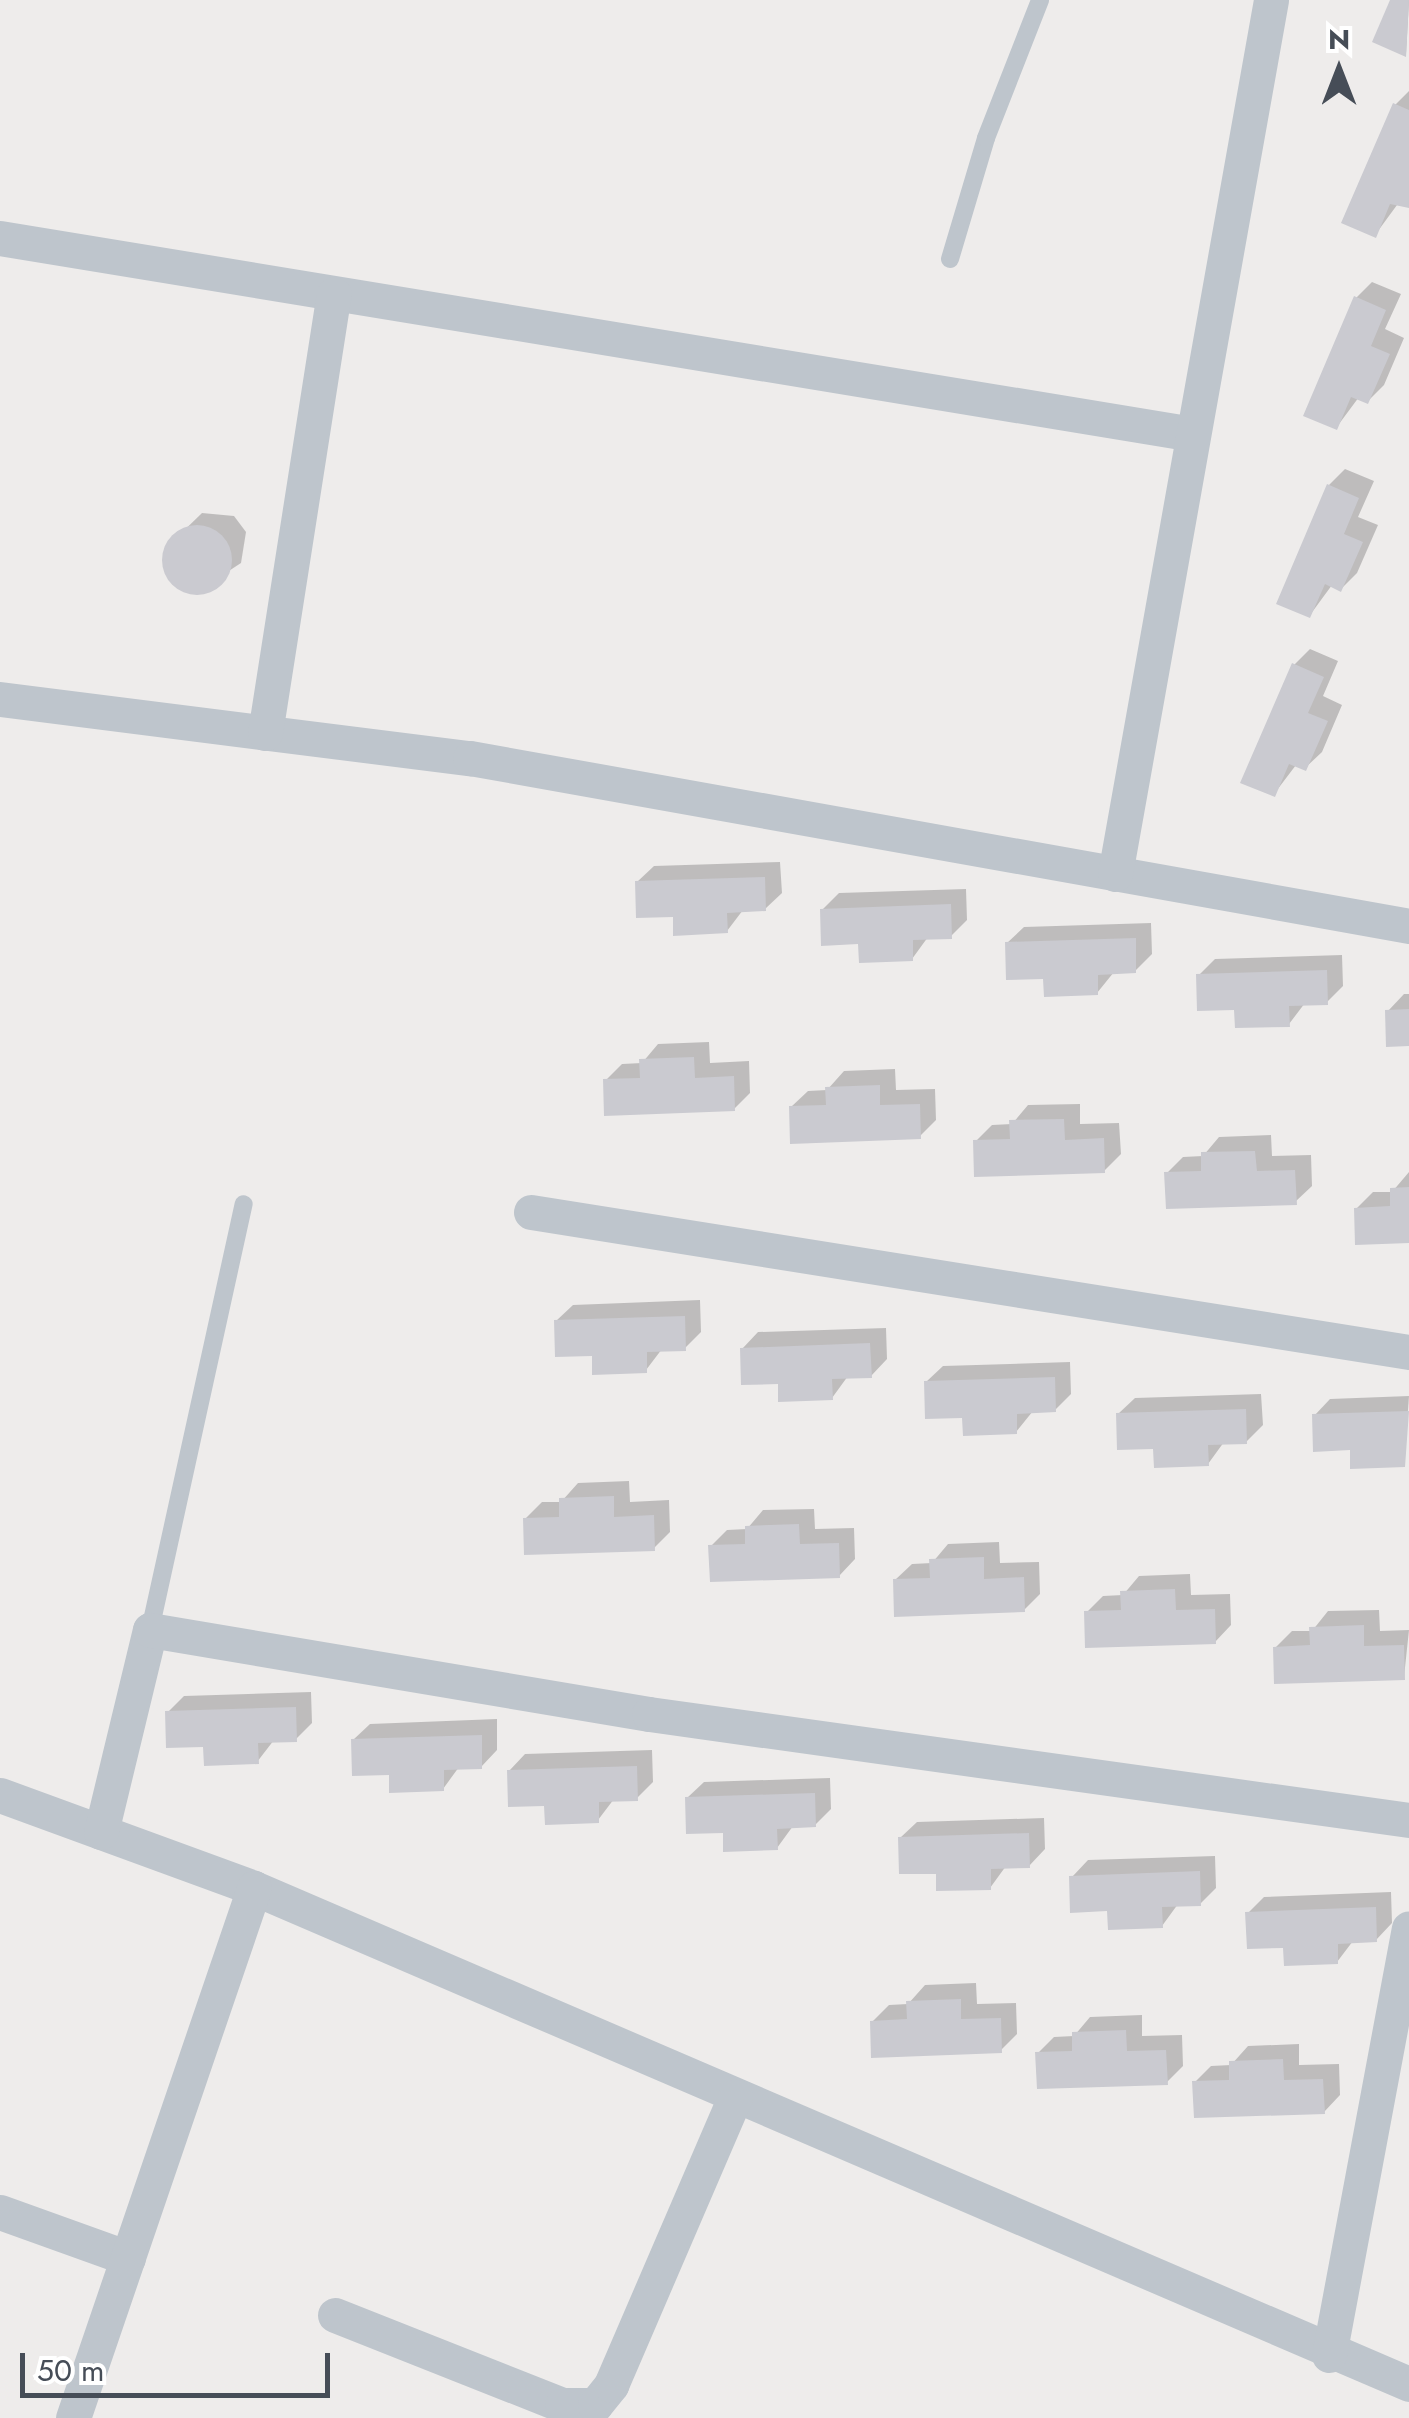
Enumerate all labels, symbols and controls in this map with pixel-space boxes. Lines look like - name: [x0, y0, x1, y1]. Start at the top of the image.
- text: N: [1328, 19, 1350, 60]
- north arrow: [1289, 20, 1389, 120]
- scale bar: [25, 2333, 335, 2395]
- text: 50 m: [37, 2349, 104, 2392]

